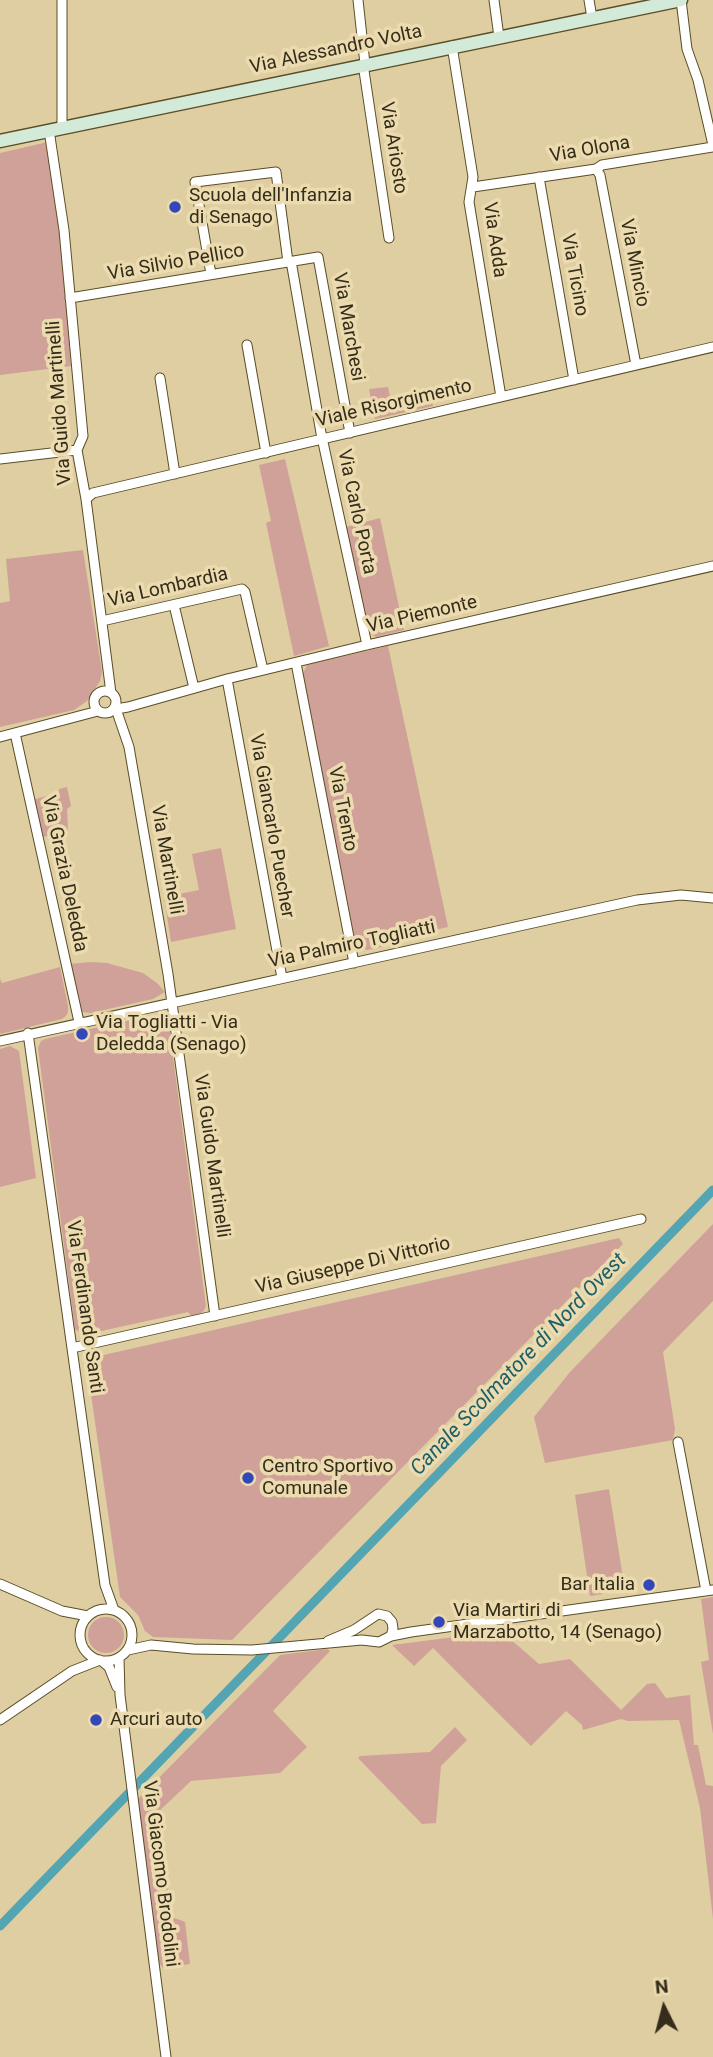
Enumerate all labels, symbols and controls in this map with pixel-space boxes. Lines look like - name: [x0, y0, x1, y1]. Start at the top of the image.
- street label: Via Alessandro Volta: [248, 21, 424, 79]
- street label: Via Ariosto: [374, 100, 412, 196]
- street label: Via Olona: [548, 132, 632, 168]
- place label: Scuola dell'Infanzia di Senago: [189, 185, 352, 229]
- marker: Scuola dell'Infanzia di Senago: [167, 199, 183, 215]
- street label: Via Adda: [477, 201, 511, 279]
- street label: Via Mincio: [614, 217, 654, 309]
- street label: Via Ticino: [556, 232, 592, 318]
- street label: Via Silvio Pellico: [106, 240, 246, 286]
- street label: Via Marchesi: [327, 271, 369, 383]
- street label: Via Guido Martinelli: [43, 320, 77, 486]
- street label: Viale Risorgimento: [314, 375, 474, 433]
- street label: Via Carlo Porta: [332, 447, 380, 577]
- street label: Via Lombardia: [106, 563, 230, 613]
- street label: Via Piemonte: [365, 591, 479, 639]
- street label: Via Giancarlo Puecher: [244, 732, 298, 920]
- street label: Via Trento: [323, 765, 361, 853]
- street label: Via Grazia Deledda: [36, 794, 92, 954]
- street label: Via Martinelli: [145, 803, 187, 917]
- street label: Via Palmiro Togliatti: [266, 916, 438, 974]
- place label: Via Togliatti - Via Deledda (Senago): [96, 1012, 247, 1056]
- marker: Via Togliatti - Via Deledda (Senago): [74, 1026, 90, 1042]
- street label: Via Guido Martinelli: [188, 1073, 234, 1239]
- street label: Via Ferdinando Santi: [61, 1219, 107, 1395]
- street label: Via Giuseppe Di Vittorio: [253, 1232, 453, 1300]
- water label: Canale Scolmatore di Nord Ovest: [406, 1249, 632, 1481]
- place label: Centro Sportivo Comunale: [262, 1456, 393, 1500]
- marker: Centro Sportivo Comunale: [240, 1470, 256, 1486]
- place label: Bar Italia: [560, 1574, 635, 1596]
- marker: Bar Italia: [641, 1577, 657, 1593]
- place label: Via Martiri di Marzabotto, 14 (Senago): [453, 1600, 662, 1644]
- marker: Via Martiri di Marzabotto, 14 (Senago): [431, 1614, 447, 1630]
- place label: Arcuri auto: [110, 1709, 203, 1731]
- marker: Arcuri auto: [88, 1712, 104, 1728]
- street label: Via Giacomo Brodolini: [137, 1780, 183, 1968]
- north arrow: [629, 1973, 699, 2043]
- text: N: [654, 1974, 670, 1999]

